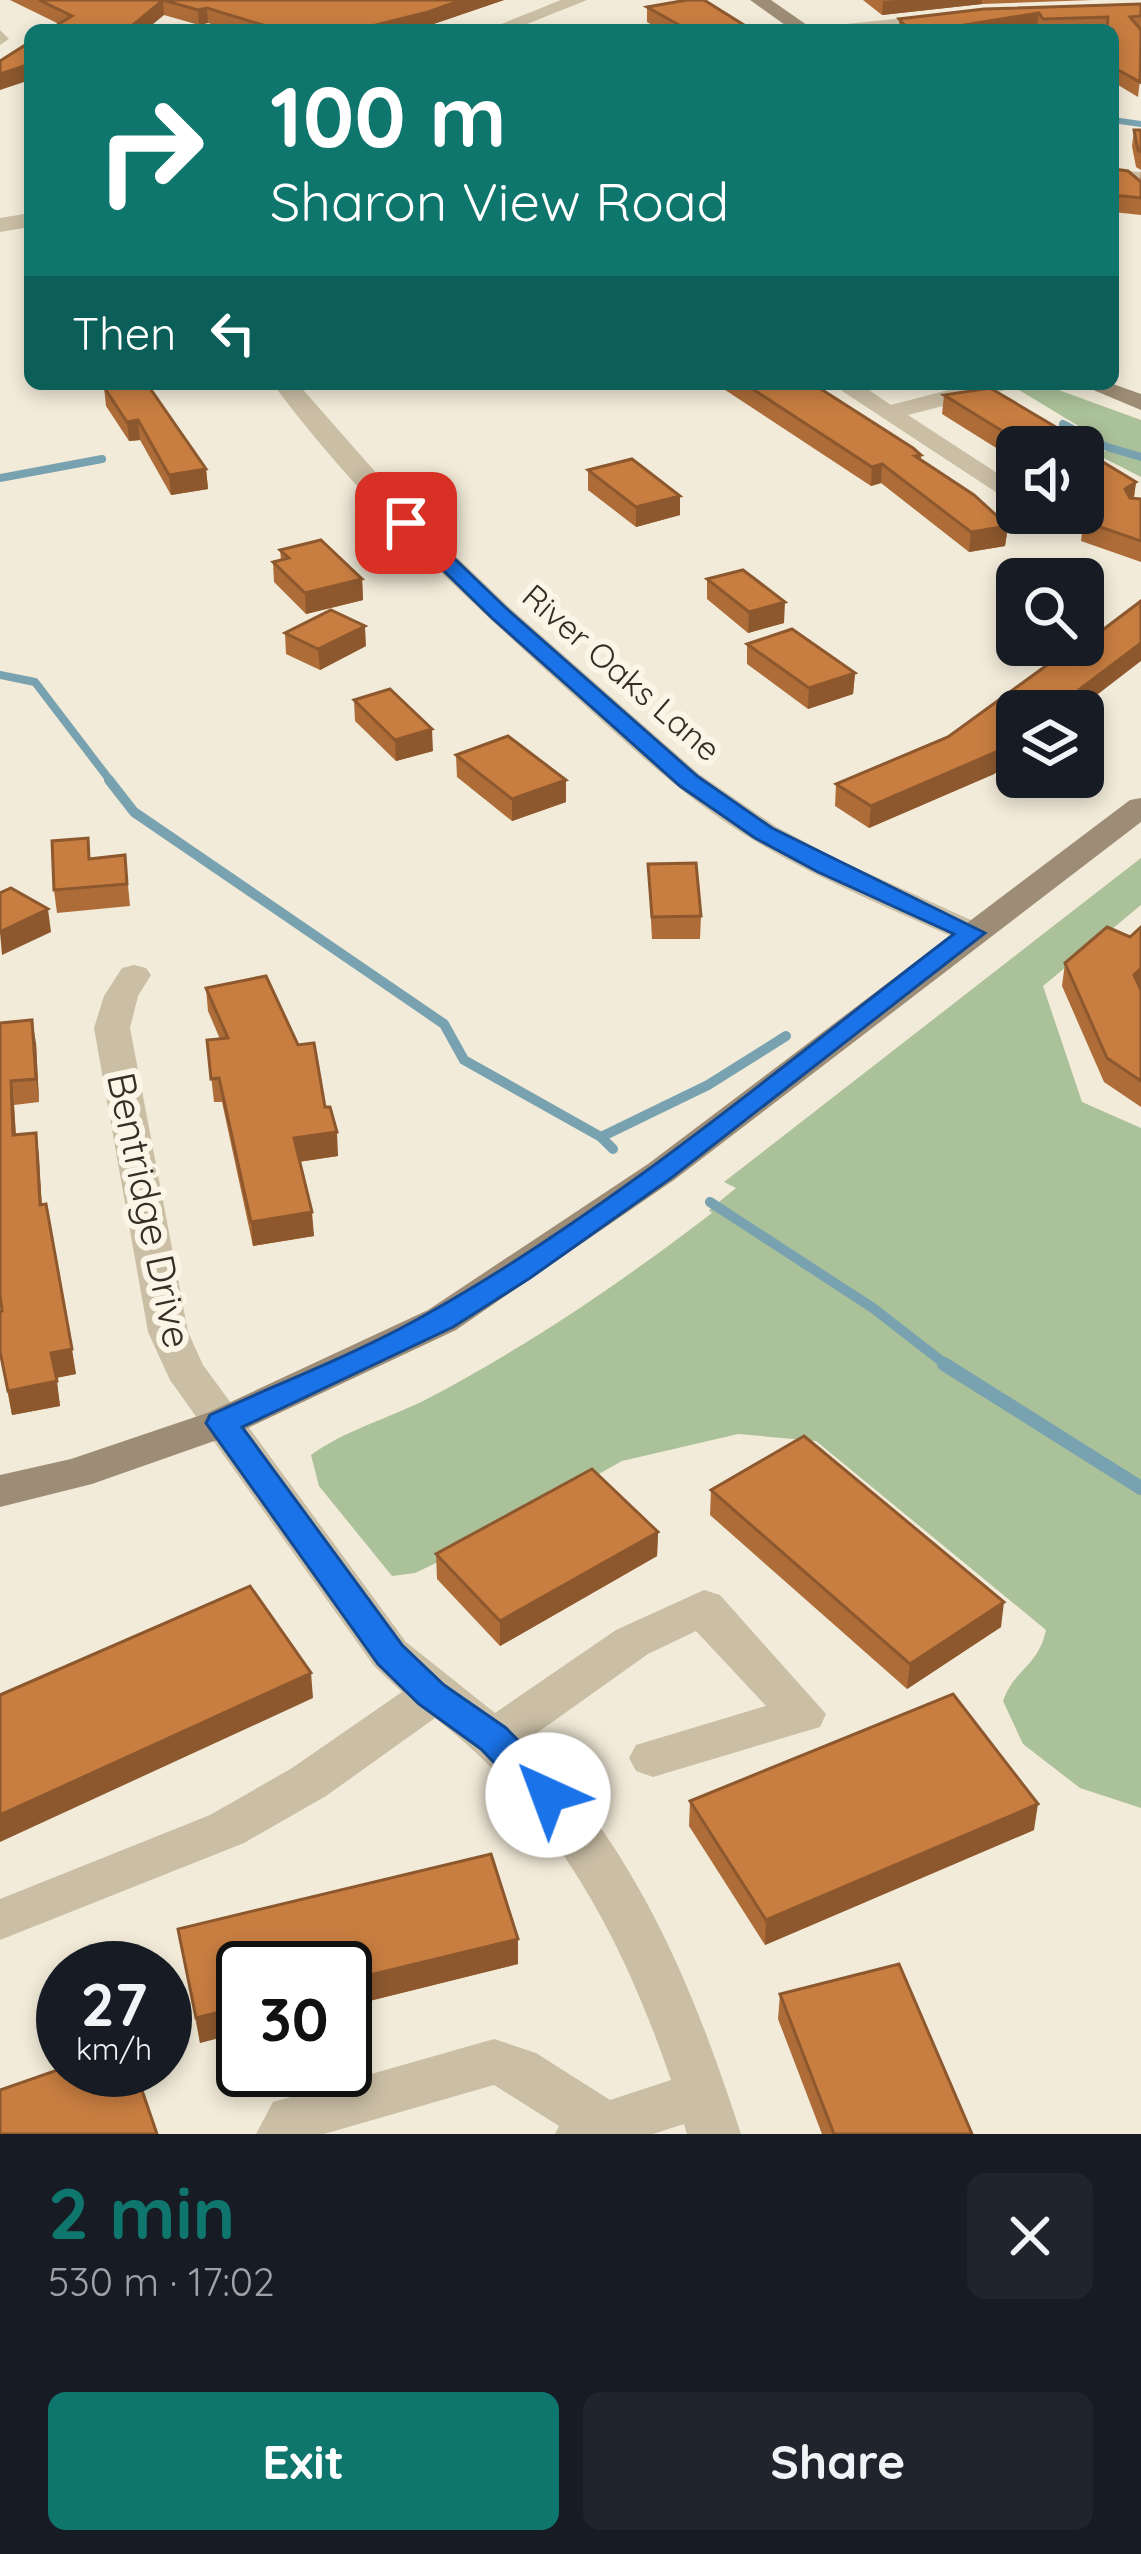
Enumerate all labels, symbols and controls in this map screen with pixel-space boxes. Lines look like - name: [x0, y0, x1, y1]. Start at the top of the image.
- text: 100 m: [270, 63, 507, 168]
- icon: right: [72, 72, 228, 228]
- text: Sharon View Road: [270, 167, 729, 235]
- icon: left: [200, 300, 266, 366]
- text: Then: [72, 305, 176, 361]
- map controls: [996, 426, 1104, 798]
- button: sound: [996, 426, 1104, 534]
- pin: [355, 472, 457, 574]
- icon: arrive: [373, 490, 439, 556]
- button: search: [996, 558, 1104, 666]
- street label: River Oaks Lane: [514, 575, 730, 769]
- button: layers: [996, 690, 1104, 798]
- street label: Bentridge Drive: [97, 1068, 203, 1352]
- position arrow: [485, 1732, 611, 1858]
- speed limit sign: 30: [216, 1941, 372, 2097]
- text: 27: [80, 1966, 148, 2041]
- text: km/h: [76, 2030, 152, 2068]
- text: 2 min: [48, 2167, 235, 2257]
- button: close: [967, 2173, 1093, 2299]
- text: 530 m · 17:02: [48, 2257, 275, 2306]
- button: Exit: [48, 2392, 559, 2530]
- button: Share: [583, 2392, 1093, 2530]

